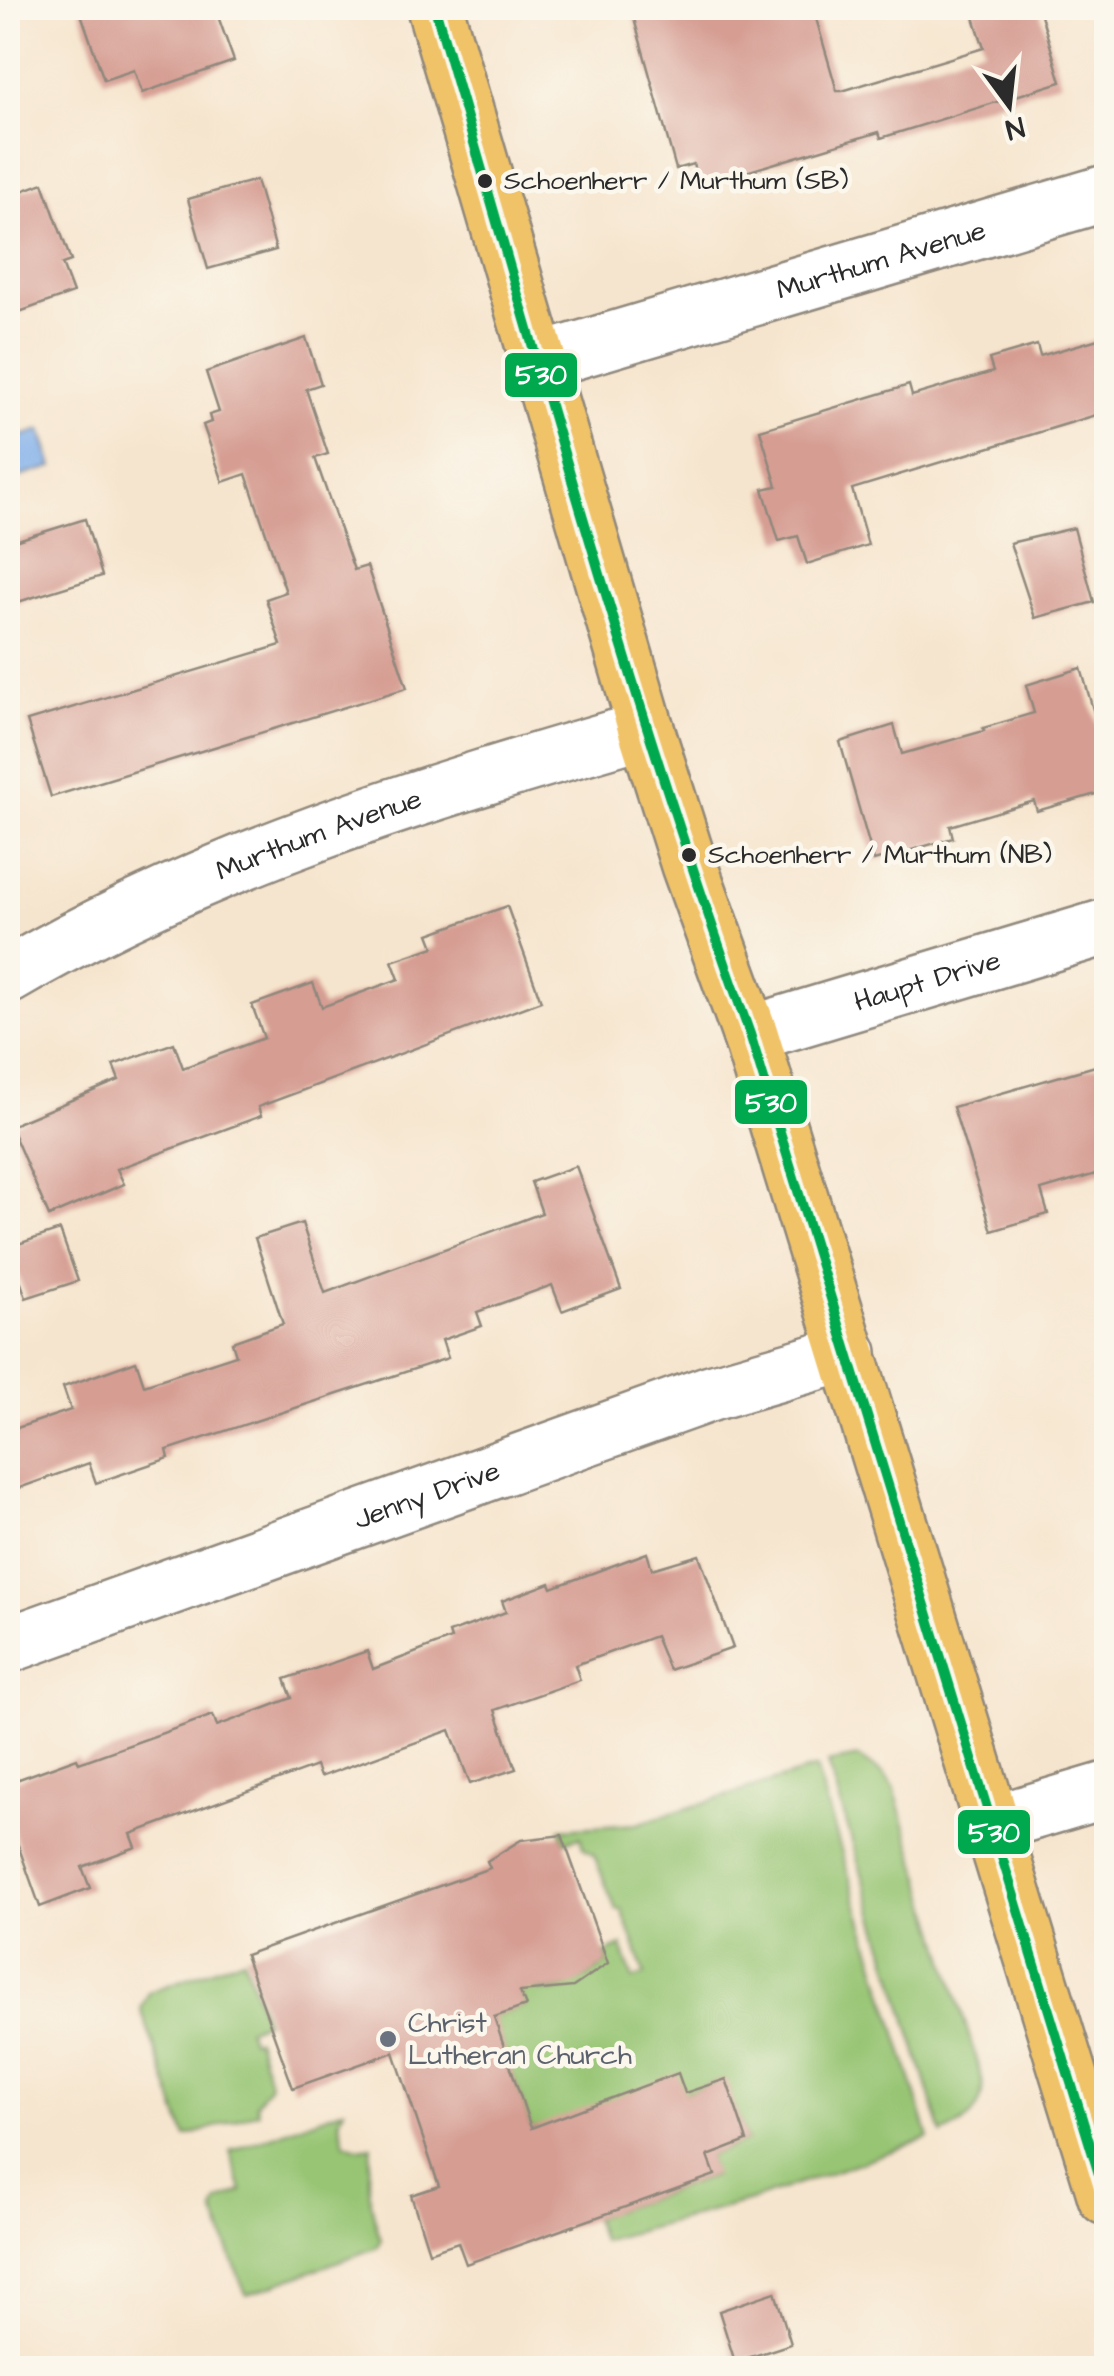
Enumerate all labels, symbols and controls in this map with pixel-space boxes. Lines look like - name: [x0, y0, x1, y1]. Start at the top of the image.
- north arrow: [959, 55, 1059, 155]
- text: N: [1001, 107, 1029, 149]
- place label: Schoenherr / Murthum (SB): [504, 163, 848, 199]
- marker: Schoenherr / Murthum (SB): [475, 171, 495, 191]
- street label: Murthum Avenue: [772, 210, 990, 309]
- line badge: 530: [503, 351, 579, 399]
- text: 530: [515, 356, 567, 395]
- street label: Murthum Avenue: [210, 779, 426, 890]
- place label: Schoenherr / Murthum (NB): [708, 837, 1052, 873]
- marker: Schoenherr / Murthum (NB): [679, 845, 699, 865]
- street label: Haupt Drive: [849, 940, 1005, 1021]
- line badge: 530: [733, 1078, 809, 1126]
- text: 530: [745, 1084, 797, 1123]
- street label: Jenny Drive: [349, 1451, 505, 1539]
- line badge: 530: [956, 1808, 1032, 1856]
- text: 530: [968, 1814, 1020, 1853]
- place label: Christ Lutheran Church: [408, 2004, 632, 2075]
- marker: Christ Lutheran Church: [377, 2028, 399, 2050]

